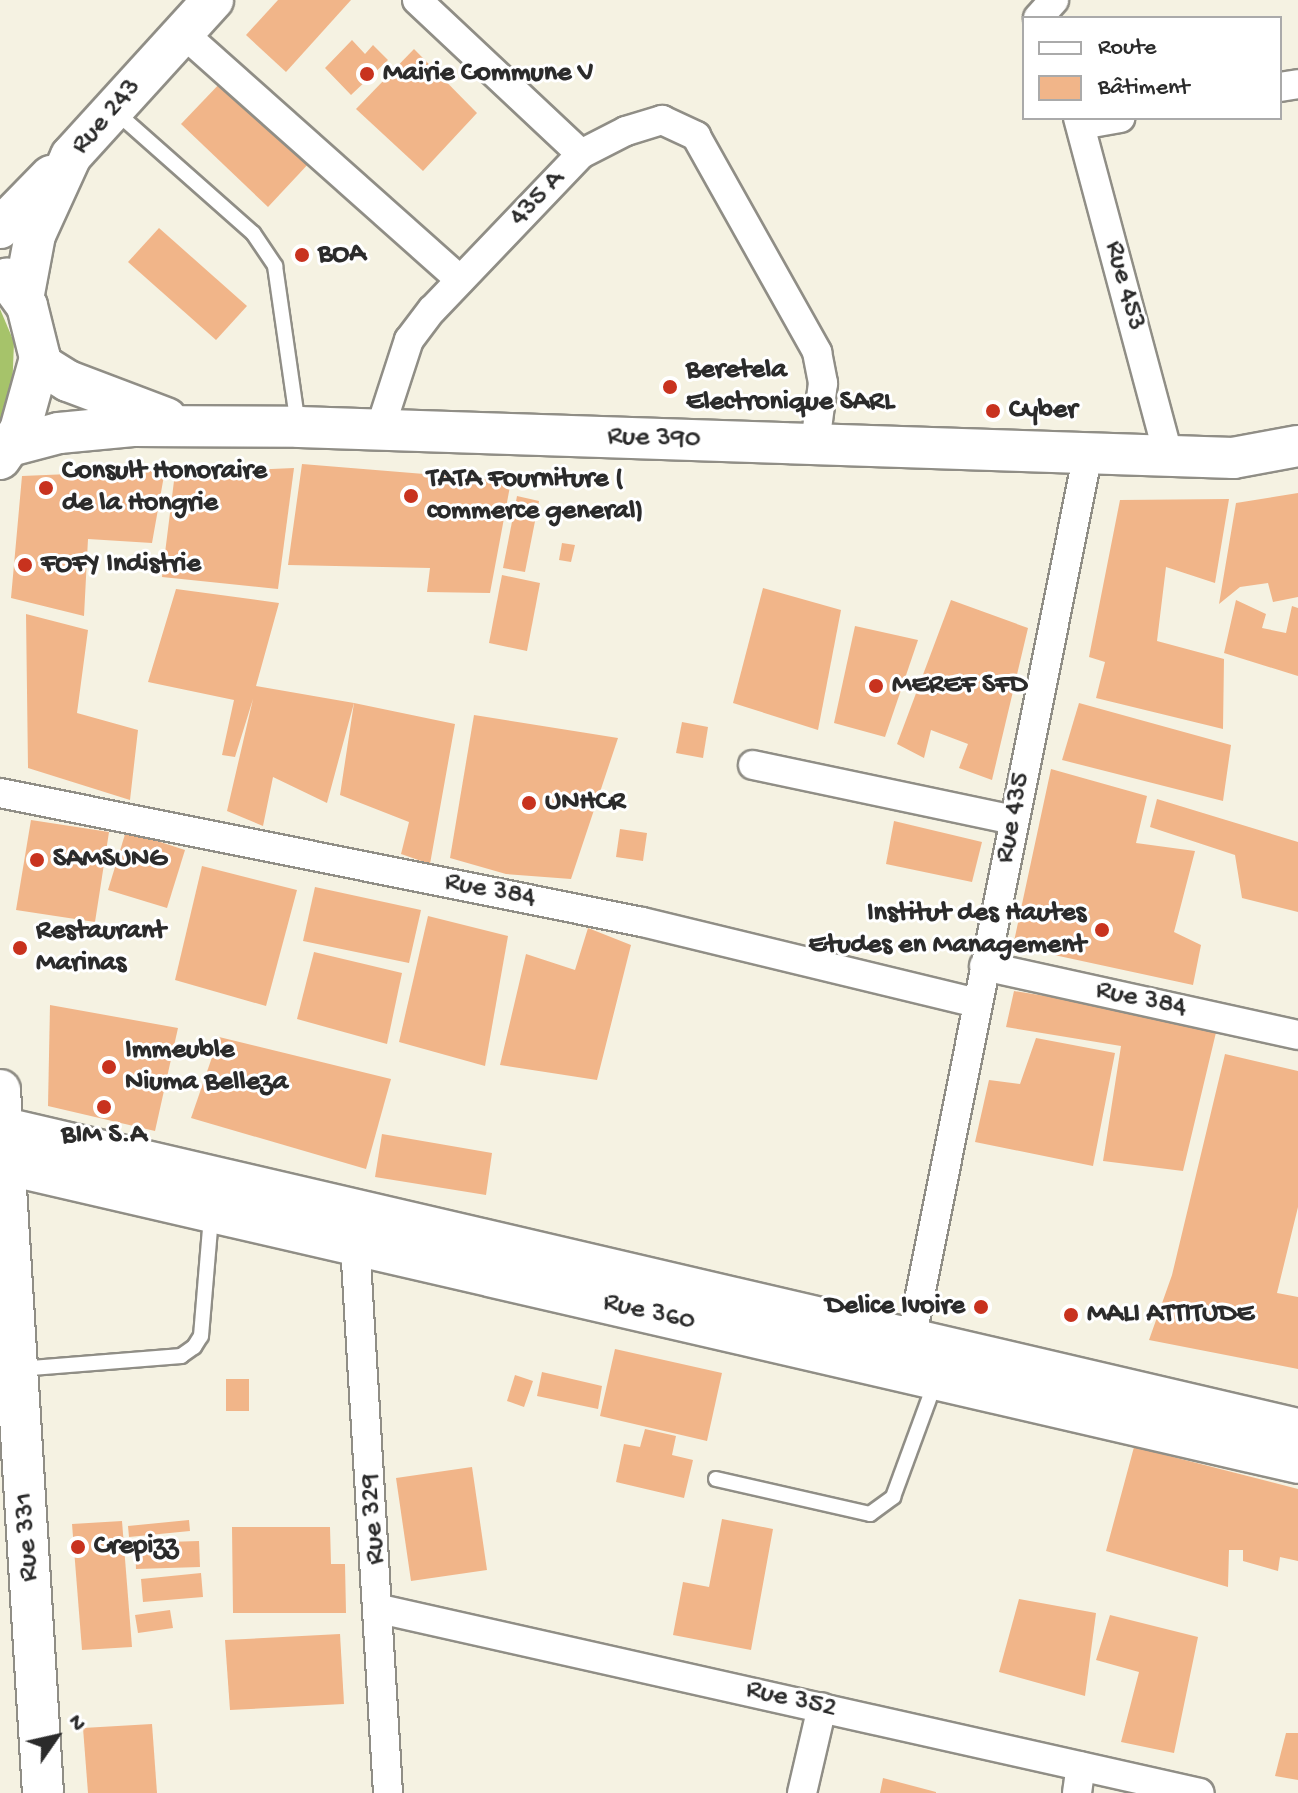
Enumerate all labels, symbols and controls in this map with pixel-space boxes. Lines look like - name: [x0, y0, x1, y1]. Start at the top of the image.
- legend: [1022, 16, 1282, 120]
- text: Route: [1098, 34, 1156, 63]
- place label: Mairie Commune V: [383, 57, 594, 91]
- marker: Mairie Commune V: [358, 65, 376, 83]
- street label: Rue 243: [65, 72, 149, 162]
- text: Bâtiment: [1098, 74, 1189, 103]
- street label: 435 A: [503, 164, 573, 234]
- place label: BOA: [318, 238, 366, 272]
- street label: Rue 453: [1096, 238, 1152, 334]
- marker: BOA: [293, 246, 311, 264]
- place label: Beretela Electronique SARL: [686, 354, 894, 420]
- marker: Beretela Electronique SARL: [661, 378, 679, 396]
- place label: Cyber: [1009, 394, 1077, 428]
- marker: Cyber: [984, 402, 1002, 420]
- street label: Rue 390: [607, 421, 701, 457]
- place label: Consult Honoraire de la Hongrie: [62, 455, 267, 521]
- place label: TATA Fourniture ( commerce general): [427, 463, 643, 529]
- marker: Consult Honoraire de la Hongrie: [37, 479, 55, 497]
- marker: TATA Fourniture ( commerce general): [402, 487, 420, 505]
- place label: FOFY Indistrie: [41, 548, 201, 582]
- marker: FOFY Indistrie: [16, 556, 34, 574]
- place label: MEREF SFD: [892, 669, 1028, 703]
- marker: MEREF SFD: [867, 677, 885, 695]
- street label: Rue 435: [989, 770, 1039, 866]
- place label: UNHCR: [545, 786, 625, 820]
- marker: UNHCR: [520, 794, 538, 812]
- place label: SAMSUNG: [53, 843, 167, 877]
- marker: SAMSUNG: [28, 851, 46, 869]
- street label: Rue 384: [442, 866, 538, 916]
- place label: Institut des Hautes Etudes en Management: [809, 897, 1086, 963]
- place label: Restaurant Marinas: [36, 915, 166, 981]
- marker: Institut des Hautes Etudes en Management: [1093, 921, 1111, 939]
- marker: Restaurant Marinas: [11, 939, 29, 957]
- street label: Rue 384: [1093, 974, 1189, 1026]
- place label: Immeuble Niuma Belleza: [125, 1034, 288, 1100]
- marker: Immeuble Niuma Belleza: [100, 1058, 118, 1076]
- marker: BIM S.A: [95, 1098, 113, 1116]
- place label: BIM S.A: [61, 1119, 147, 1153]
- street label: Rue 360: [600, 1286, 698, 1340]
- place label: Delice Ivoire: [825, 1290, 965, 1324]
- marker: Delice Ivoire: [972, 1298, 990, 1316]
- place label: MALI ATTITUDE: [1087, 1298, 1254, 1332]
- marker: MALI ATTITUDE: [1062, 1306, 1080, 1324]
- street label: Rue 329: [354, 1472, 394, 1566]
- street label: Rue 331: [9, 1492, 47, 1582]
- place label: Crepizz: [94, 1530, 178, 1564]
- marker: Crepizz: [69, 1538, 87, 1556]
- street label: Rue 352: [742, 1673, 840, 1727]
- north arrow: [16, 1697, 96, 1777]
- text: N: [61, 1710, 91, 1737]

